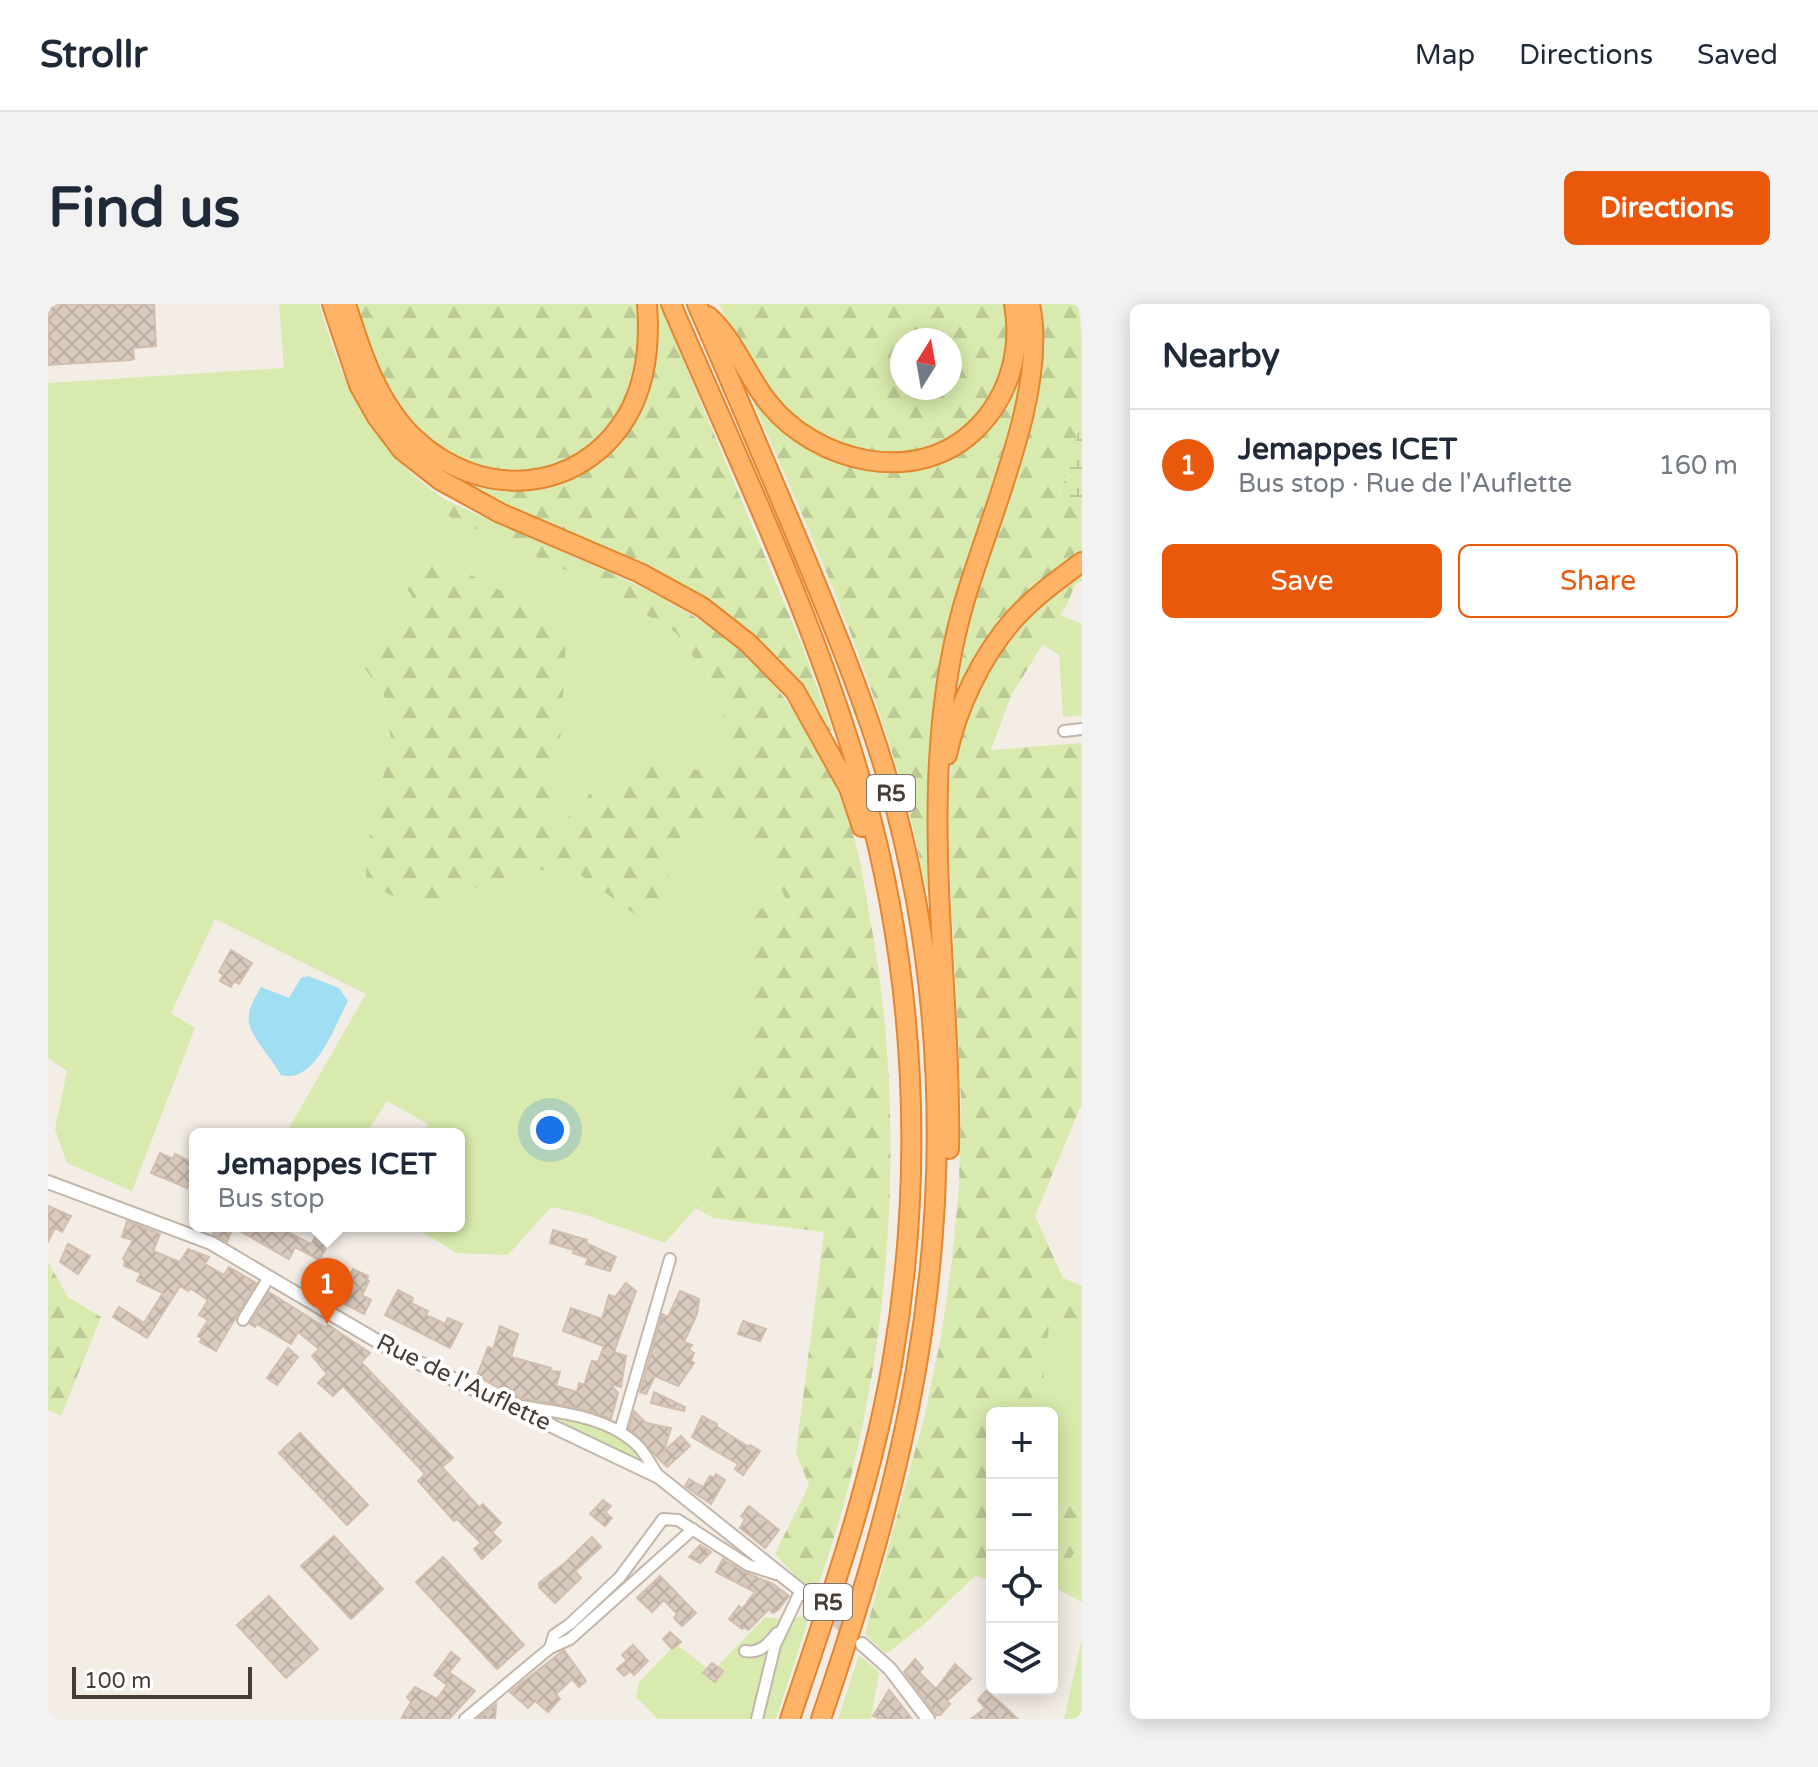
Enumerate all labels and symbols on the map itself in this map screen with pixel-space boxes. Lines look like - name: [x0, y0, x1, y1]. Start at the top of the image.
- north arrow: [890, 328, 962, 400]
- road number: R5: [867, 775, 915, 811]
- your location: [530, 1110, 570, 1150]
- pin: 1: [301, 1258, 353, 1324]
- street label: Rue de l'Auflette: [372, 1328, 556, 1437]
- road number: R5: [804, 1584, 852, 1620]
- scale bar: [72, 1663, 252, 1699]

